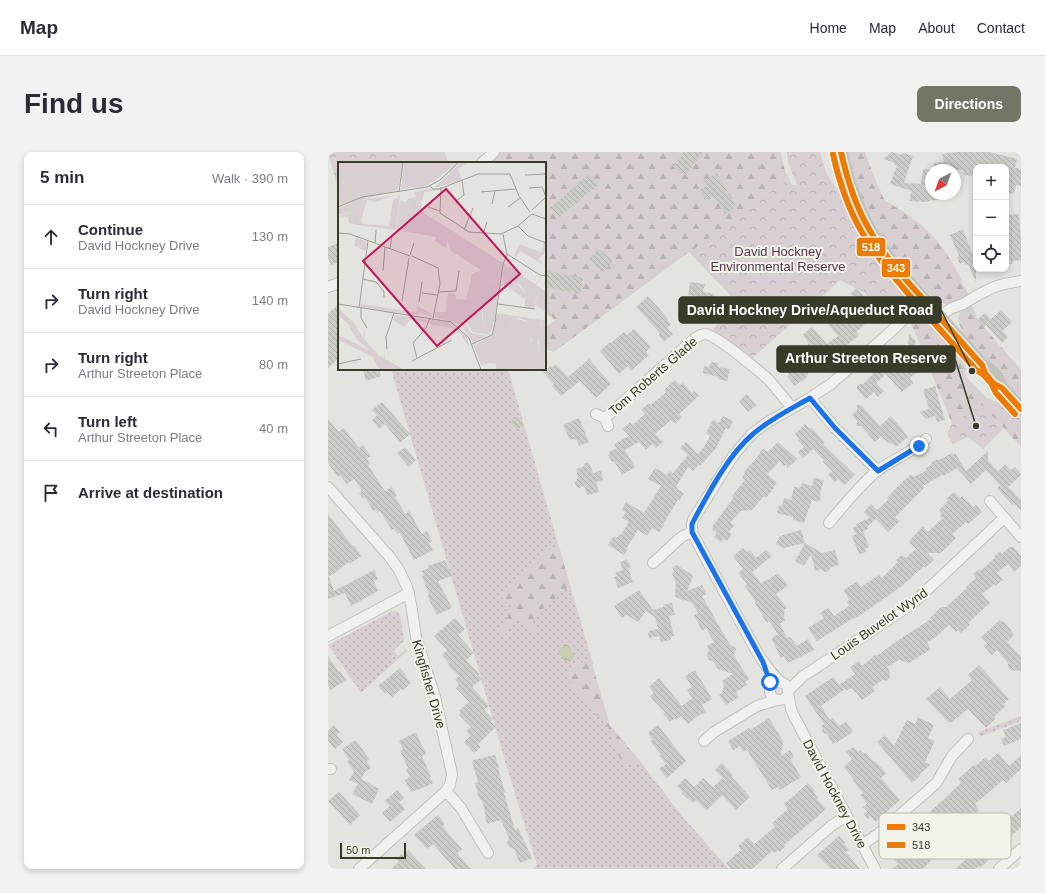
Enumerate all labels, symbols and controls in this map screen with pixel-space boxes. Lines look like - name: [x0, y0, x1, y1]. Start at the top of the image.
- text: Map: [20, 17, 58, 38]
- text: Home: [810, 20, 847, 36]
- text: Map: [869, 20, 896, 36]
- text: About: [918, 20, 955, 36]
- text: Contact: [977, 20, 1025, 36]
- button: Directions: [917, 86, 1021, 122]
- text: Find us: [24, 88, 124, 119]
- inset map: [338, 162, 546, 370]
- north arrow: [925, 164, 961, 200]
- map controls: [973, 164, 1009, 272]
- button: +: [973, 164, 1009, 200]
- text: 5 min: [40, 168, 84, 187]
- text: Walk · 390 m: [212, 171, 288, 186]
- button: −: [973, 200, 1009, 236]
- text: Continue: [78, 221, 143, 238]
- icon: ahead: [40, 226, 62, 248]
- text: 130 m: [252, 229, 288, 244]
- button: locate: [973, 236, 1009, 272]
- line badge: 518: [856, 237, 886, 257]
- text: David Hockney Drive: [78, 238, 199, 253]
- text: 518: [862, 241, 880, 253]
- park label: David Hockney Environmental Reserve: [710, 244, 846, 274]
- line badge: 343: [881, 258, 911, 278]
- text: 343: [887, 262, 905, 274]
- text: Turn right: [78, 285, 148, 302]
- icon: right: [40, 290, 62, 312]
- text: 140 m: [252, 293, 288, 308]
- callout: David Hockney Drive/Aqueduct Road: [679, 297, 941, 323]
- text: David Hockney Drive: [78, 302, 199, 317]
- text: David Hockney Drive/Aqueduct Road: [687, 302, 933, 318]
- street label: Tom Roberts Glade: [606, 334, 700, 418]
- callout: Arthur Streeton Reserve: [777, 346, 955, 372]
- text: Turn right: [78, 349, 148, 366]
- text: Arthur Streeton Reserve: [785, 350, 947, 366]
- icon: right: [40, 354, 62, 376]
- text: 80 m: [259, 357, 288, 372]
- text: Arthur Streeton Place: [78, 366, 202, 381]
- text: Turn left: [78, 413, 137, 430]
- icon: left: [40, 418, 62, 440]
- text: 40 m: [259, 421, 288, 436]
- text: Arthur Streeton Place: [78, 430, 202, 445]
- route end: [910, 437, 928, 455]
- icon: arrive: [40, 482, 62, 504]
- text: Arrive at destination: [78, 484, 223, 501]
- street label: Louis Buvelot Wynd: [828, 585, 930, 663]
- street label: Kingfisher Drive: [409, 638, 449, 730]
- route start: [761, 673, 779, 691]
- street label: David Hockney Drive: [800, 737, 870, 851]
- legend: [879, 813, 1011, 859]
- text: 343: [912, 821, 930, 833]
- text: 518: [912, 839, 930, 851]
- scale bar: [340, 841, 406, 860]
- text: 50 m: [346, 844, 370, 856]

